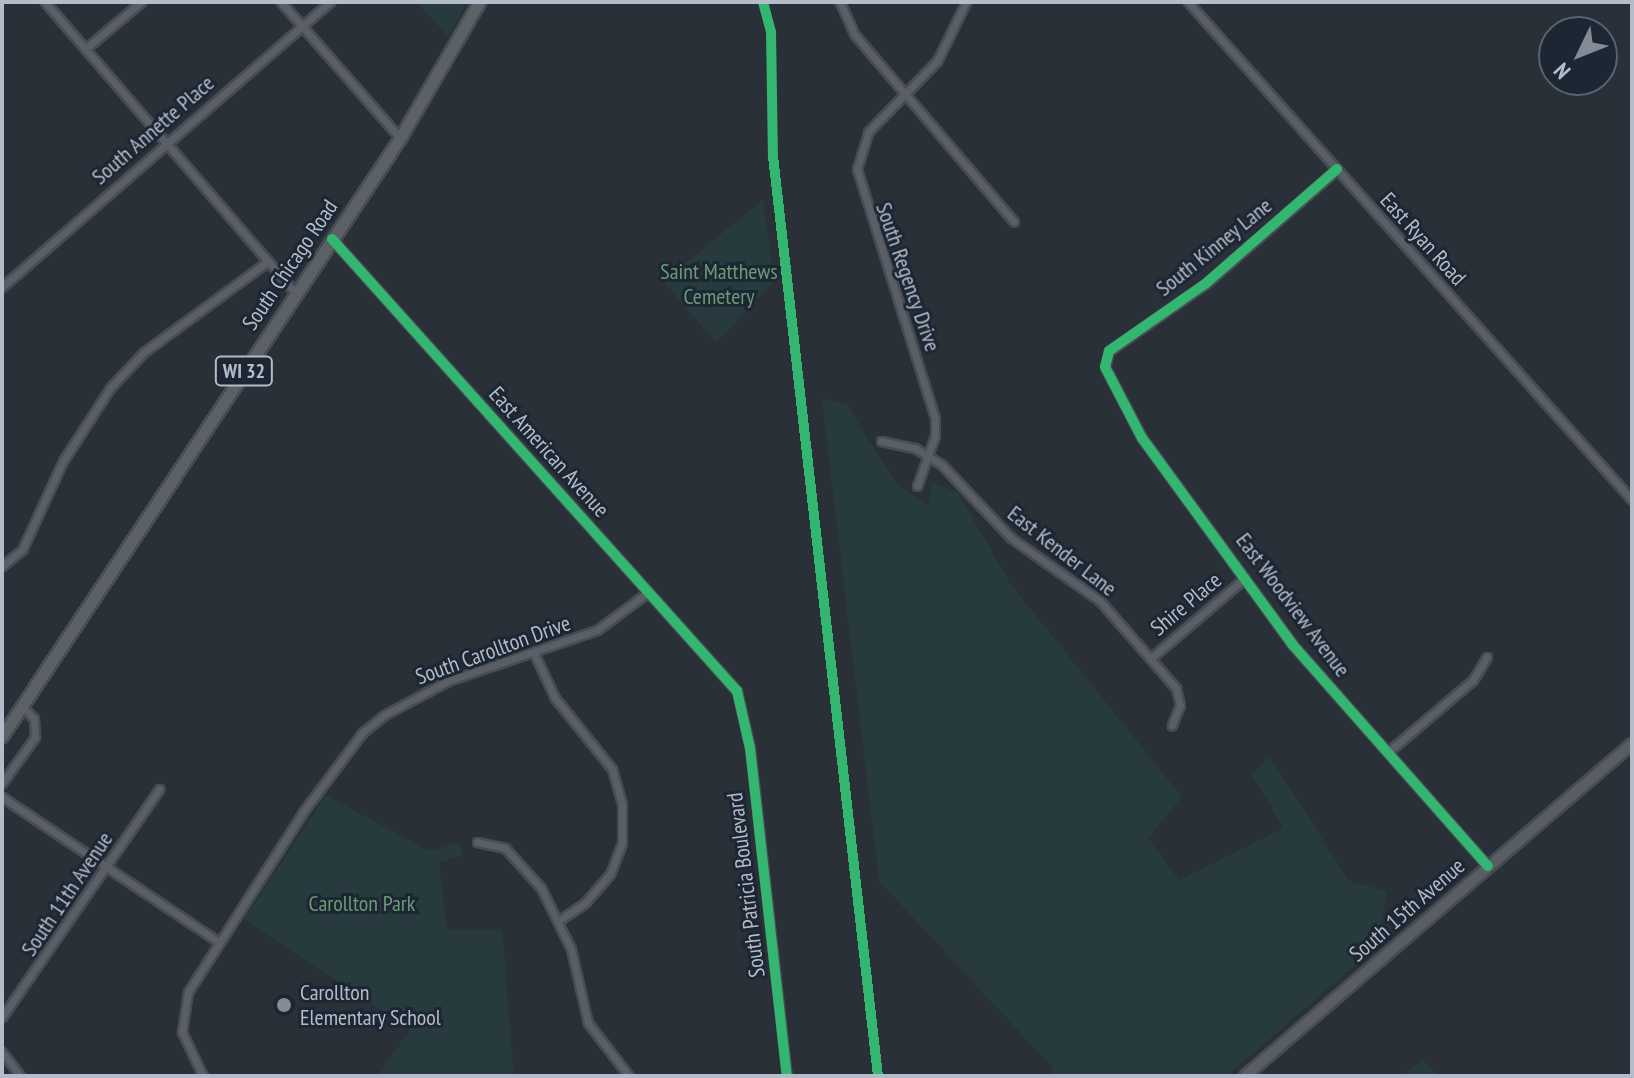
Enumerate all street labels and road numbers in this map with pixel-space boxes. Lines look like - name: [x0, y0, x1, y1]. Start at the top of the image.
- street label: South Annette Place: [86, 70, 220, 190]
- street label: East Ryan Road: [1375, 187, 1471, 291]
- street label: South Kinney Lane: [1151, 192, 1277, 302]
- street label: South Chicago Road: [237, 195, 343, 335]
- street label: South Regency Drive: [870, 199, 946, 355]
- road number: WI 32: [214, 355, 274, 387]
- street label: East American Avenue: [483, 381, 615, 523]
- street label: East Kender Lane: [1002, 500, 1122, 602]
- street label: East Woodview Avenue: [1230, 527, 1356, 683]
- street label: Shire Place: [1145, 567, 1227, 641]
- street label: South Carollton Drive: [412, 610, 574, 690]
- street label: South Patricia Boulevard: [722, 791, 770, 979]
- street label: South 11th Avenue: [16, 827, 118, 961]
- street label: South 15th Avenue: [1344, 853, 1470, 967]

